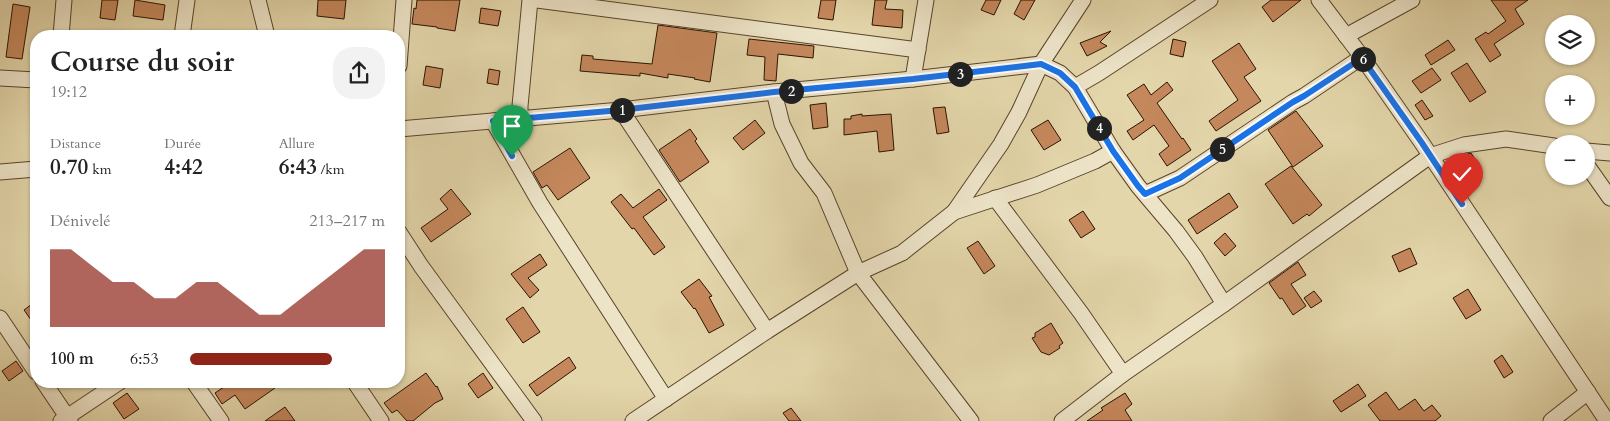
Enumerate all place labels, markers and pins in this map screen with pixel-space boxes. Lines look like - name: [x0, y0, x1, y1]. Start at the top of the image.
- pin: 6: [1350, 46, 1376, 72]
- pin: 3: [948, 62, 972, 86]
- pin: 2: [778, 78, 804, 104]
- pin: 1: [610, 98, 634, 122]
- pin: [491, 105, 533, 156]
- pin: 4: [1086, 116, 1112, 140]
- pin: 5: [1210, 136, 1234, 162]
- pin: [1441, 153, 1483, 204]

